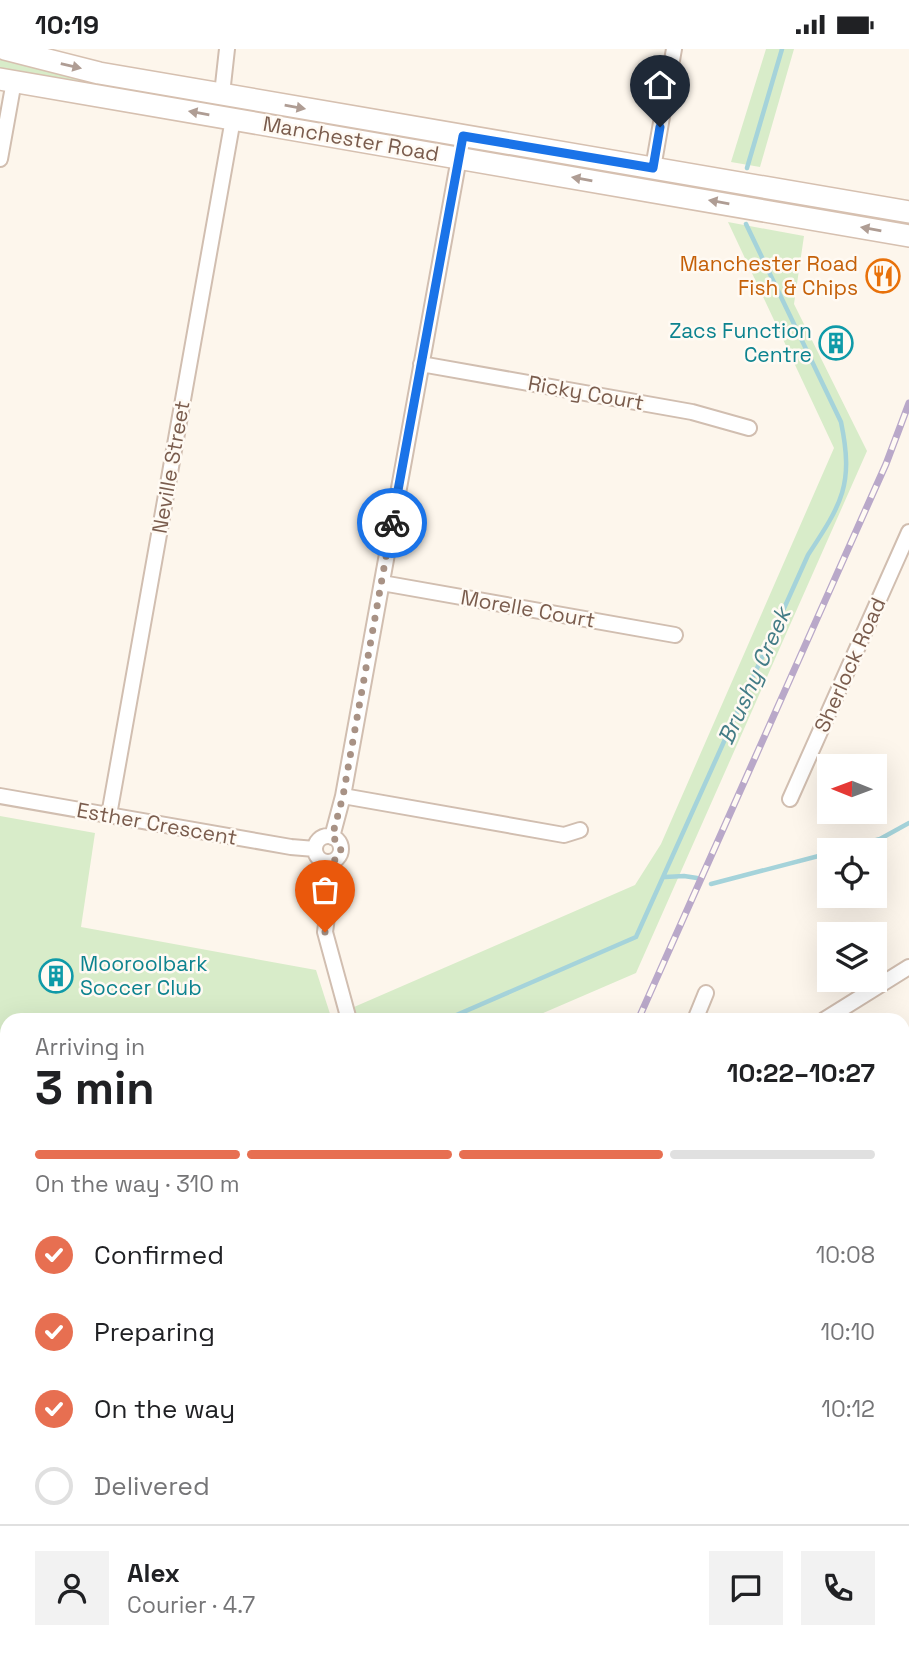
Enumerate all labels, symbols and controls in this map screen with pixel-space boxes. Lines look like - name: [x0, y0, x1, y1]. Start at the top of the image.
- text: 10:19: [35, 8, 99, 42]
- pin: [630, 55, 690, 127]
- one-way arrow: [60, 61, 82, 72]
- icon: home: [641, 66, 679, 104]
- one-way arrow: [284, 102, 306, 113]
- one-way arrow: [188, 107, 210, 118]
- street label: Manchester Road: [261, 110, 441, 167]
- one-way arrow: [571, 173, 593, 184]
- one-way arrow: [708, 197, 730, 208]
- one-way arrow: [860, 223, 882, 234]
- place label: Manchester Road Fish & Chips: [680, 250, 858, 301]
- restaurant icon: Manchester Road Fish & Chips: [864, 257, 902, 295]
- place label: Zacs Function Centre: [669, 317, 812, 368]
- building icon: Zacs Function Centre: [817, 324, 855, 362]
- street label: Ricky Court: [526, 369, 646, 416]
- street label: Neville Street: [146, 398, 195, 536]
- courier: [357, 488, 427, 558]
- icon: bike: [373, 504, 411, 542]
- street label: Morelle Court: [459, 583, 597, 634]
- street label: Sherlock Road: [808, 593, 891, 737]
- water label: Brushy Creek: [710, 601, 799, 749]
- north arrow: [817, 754, 887, 824]
- map controls: [817, 754, 887, 992]
- street label: Esther Crescent: [75, 796, 240, 851]
- button: locate: [817, 838, 887, 908]
- pin: [295, 860, 355, 932]
- icon: bag: [306, 871, 344, 909]
- button: layers: [817, 922, 887, 992]
- place label: Mooroolbark Soccer Club: [80, 950, 208, 1001]
- building icon: Mooroolbark Soccer Club: [37, 957, 75, 995]
- text: Arriving in: [35, 1032, 145, 1062]
- text: 10:22–10:27: [727, 1056, 875, 1090]
- text: 3 min: [35, 1059, 155, 1117]
- text: On the way · 310 m: [35, 1169, 240, 1199]
- icon: check: [35, 1236, 73, 1274]
- text: Confirmed: [94, 1238, 224, 1272]
- text: 10:08: [816, 1240, 875, 1270]
- icon: check: [35, 1313, 73, 1351]
- text: Preparing: [94, 1315, 215, 1349]
- text: 10:10: [820, 1317, 875, 1347]
- icon: check: [35, 1390, 73, 1428]
- text: On the way: [94, 1392, 235, 1426]
- text: 10:12: [821, 1394, 875, 1424]
- text: Delivered: [94, 1469, 210, 1503]
- button: person: [35, 1551, 109, 1625]
- button: chat: [709, 1551, 783, 1625]
- button: phone: [801, 1551, 875, 1625]
- text: Alex: [127, 1556, 180, 1590]
- text: Courier · 4.7: [127, 1590, 255, 1620]

